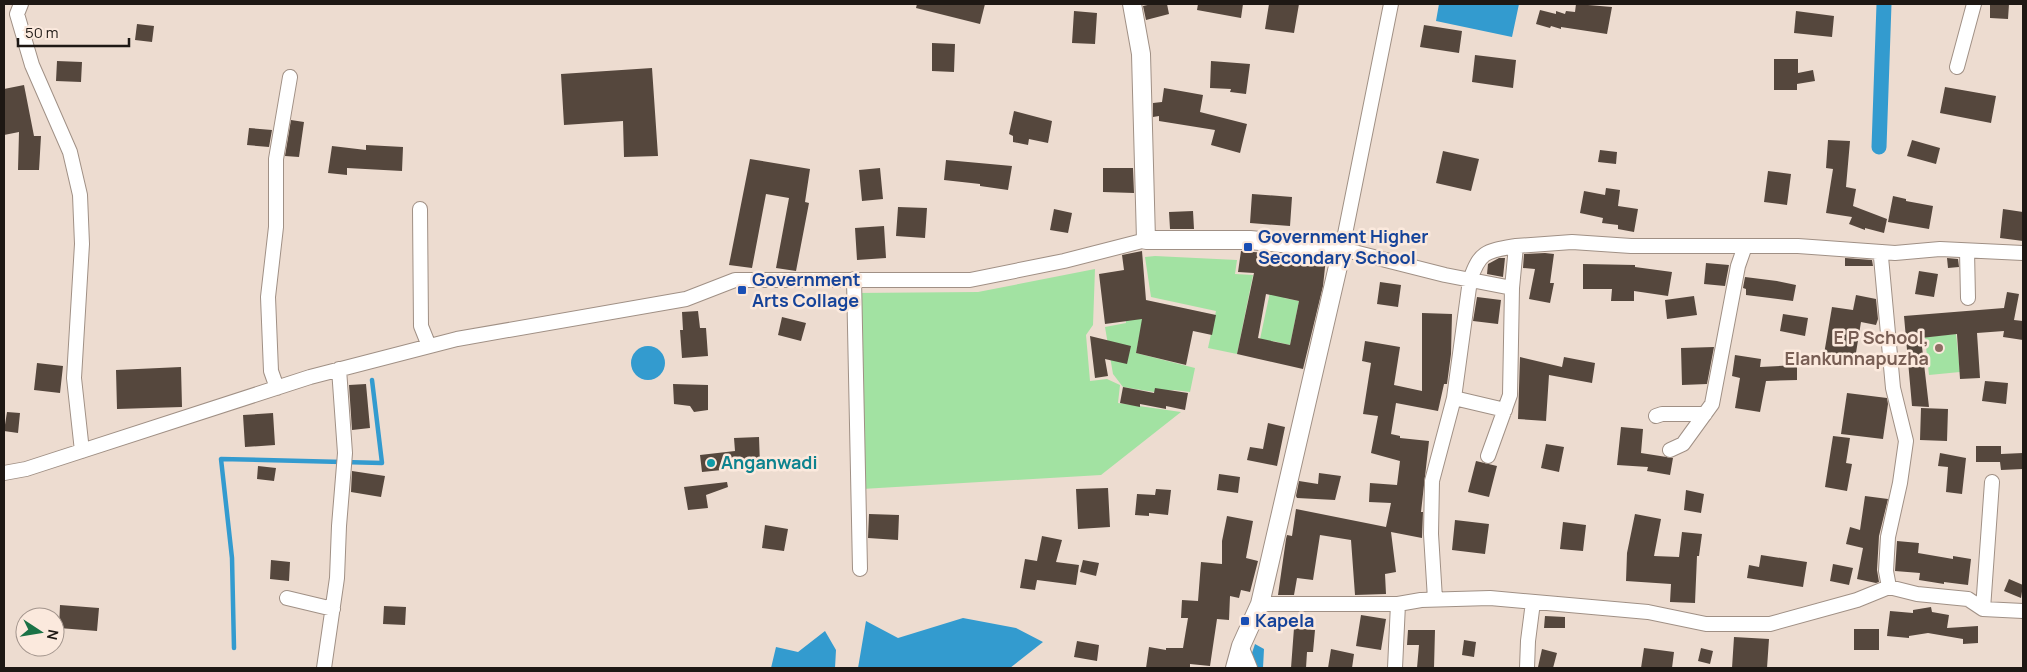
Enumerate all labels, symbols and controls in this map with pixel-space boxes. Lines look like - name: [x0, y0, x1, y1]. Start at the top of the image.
- scale bar: [18, 15, 129, 47]
- text: 50 m: [25, 22, 59, 43]
- place label: Government Higher Secondary School: [1258, 224, 1428, 269]
- marker: Government Higher Secondary School: [1242, 241, 1254, 253]
- place label: Government Arts Collage: [752, 267, 860, 312]
- marker: Government Arts Collage: [736, 284, 748, 296]
- place label: E P School, Elankunnapuzha: [1784, 325, 1929, 370]
- marker: E P School, Elankunnapuzha: [1933, 342, 1945, 354]
- place label: Anganwadi: [721, 450, 817, 474]
- marker: Anganwadi: [705, 457, 717, 469]
- north arrow: [15, 607, 65, 657]
- place label: Kapela: [1255, 608, 1314, 632]
- marker: Kapela: [1239, 615, 1251, 627]
- text: N: [43, 628, 64, 642]

